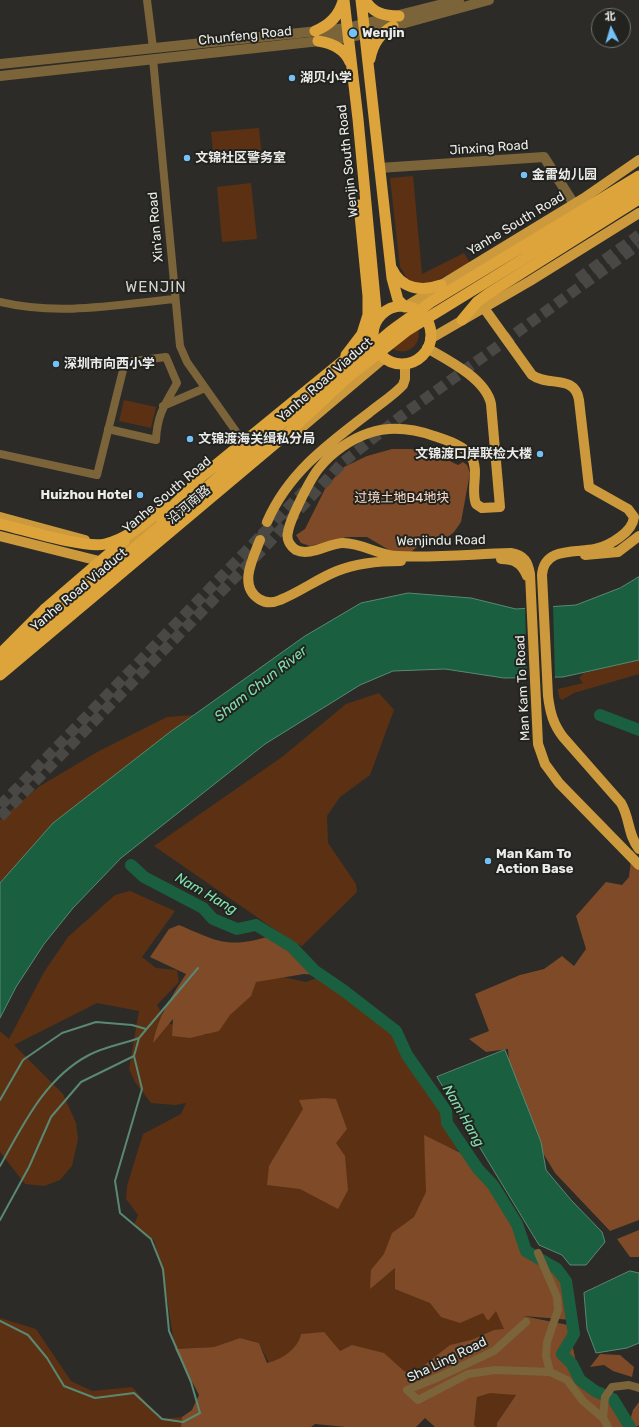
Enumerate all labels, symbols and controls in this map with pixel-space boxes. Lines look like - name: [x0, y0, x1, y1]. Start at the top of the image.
- north arrow: [591, 8, 631, 48]
- text: 北: [604, 10, 616, 23]
- street label: Chunfeng Road: [197, 23, 293, 49]
- place label: Wenjin: [362, 25, 405, 41]
- marker: Wenjin: [347, 27, 359, 39]
- place label: 湖贝小学: [300, 70, 352, 86]
- marker: 湖贝小学: [287, 73, 297, 83]
- street label: Wenjin South Road: [334, 104, 362, 218]
- street label: Jinxing Road: [449, 137, 529, 159]
- place label: 文锦社区警务室: [195, 150, 286, 166]
- marker: 文锦社区警务室: [182, 153, 192, 163]
- place label: 金雷幼儿园: [532, 167, 597, 183]
- marker: 金雷幼儿园: [519, 170, 529, 180]
- street label: Yanhe South Road: [464, 189, 568, 259]
- street label: Xin'an Road: [145, 191, 167, 263]
- district label: WENJIN: [125, 279, 187, 297]
- street label: Yanhe Road Viaduct: [274, 334, 376, 426]
- place label: 深圳市向西小学: [64, 356, 155, 372]
- marker: 深圳市向西小学: [51, 359, 61, 369]
- place label: 文锦渡海关缉私分局: [198, 431, 315, 447]
- marker: 文锦渡海关缉私分局: [185, 434, 195, 444]
- place label: 文锦渡口岸联检大楼: [415, 446, 532, 462]
- marker: 文锦渡口岸联检大楼: [535, 449, 545, 459]
- street label: Yanhe South Road: [119, 453, 215, 537]
- street label: 沿河南路: [164, 482, 214, 528]
- place label: Huizhou Hotel: [40, 487, 132, 503]
- marker: Huizhou Hotel: [135, 490, 145, 500]
- park label: 过境土地B4地块: [355, 490, 449, 506]
- street label: Wenjindu Road: [396, 532, 486, 550]
- street label: Yanhe Road Viaduct: [28, 545, 130, 635]
- street label: Man Kam To Road: [512, 635, 534, 741]
- water label: Sham Chun River: [211, 643, 311, 725]
- place label: Man Kam To Action Base: [496, 846, 573, 877]
- marker: Man Kam To Action Base: [483, 856, 493, 866]
- water label: Nam Hang: [172, 869, 240, 919]
- water label: Nam Hang: [438, 1082, 488, 1150]
- street label: Sha Ling Road: [405, 1334, 489, 1386]

